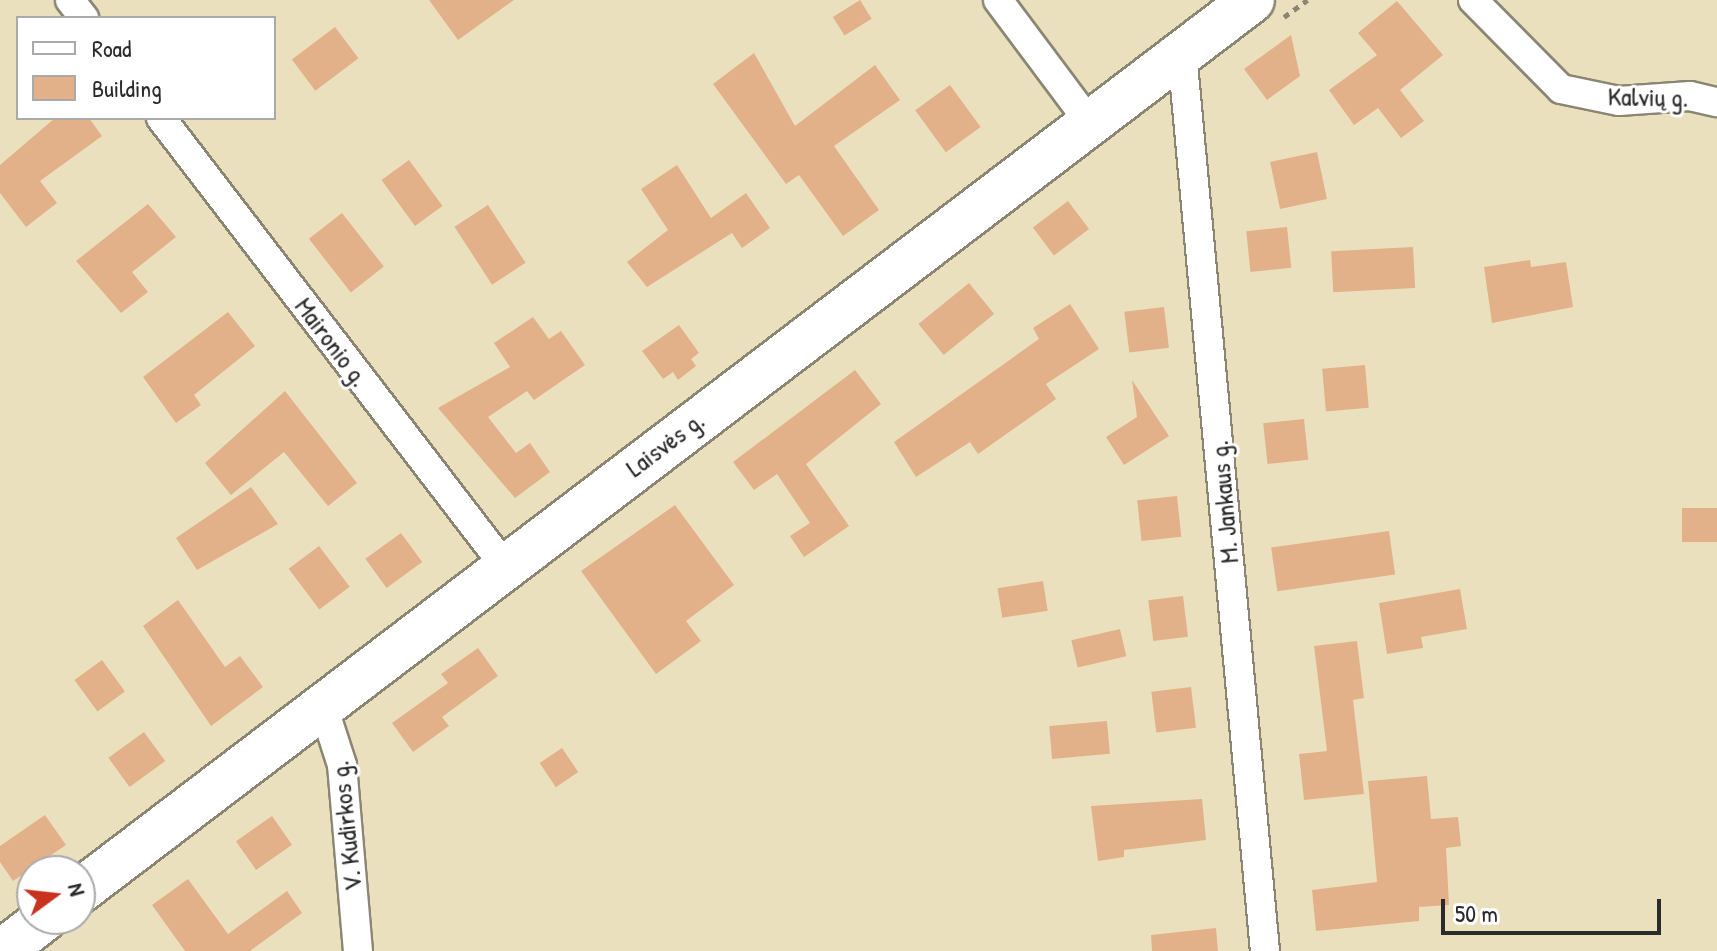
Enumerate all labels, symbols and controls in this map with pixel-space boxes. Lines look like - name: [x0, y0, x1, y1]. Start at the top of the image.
- legend: [16, 16, 276, 120]
- text: Road: [92, 32, 131, 64]
- text: Building: [92, 72, 162, 104]
- street label: Kalvių g.: [1608, 81, 1688, 113]
- street label: Maironio g.: [289, 291, 375, 393]
- street label: Laisvės g.: [620, 405, 710, 483]
- street label: M. Jankaus g.: [1203, 439, 1245, 565]
- street label: V. Kudirkos g.: [324, 759, 368, 893]
- north arrow: [16, 855, 96, 935]
- text: N: [61, 880, 93, 899]
- scale bar: [1445, 883, 1665, 933]
- text: 50 m: [1455, 897, 1498, 929]

